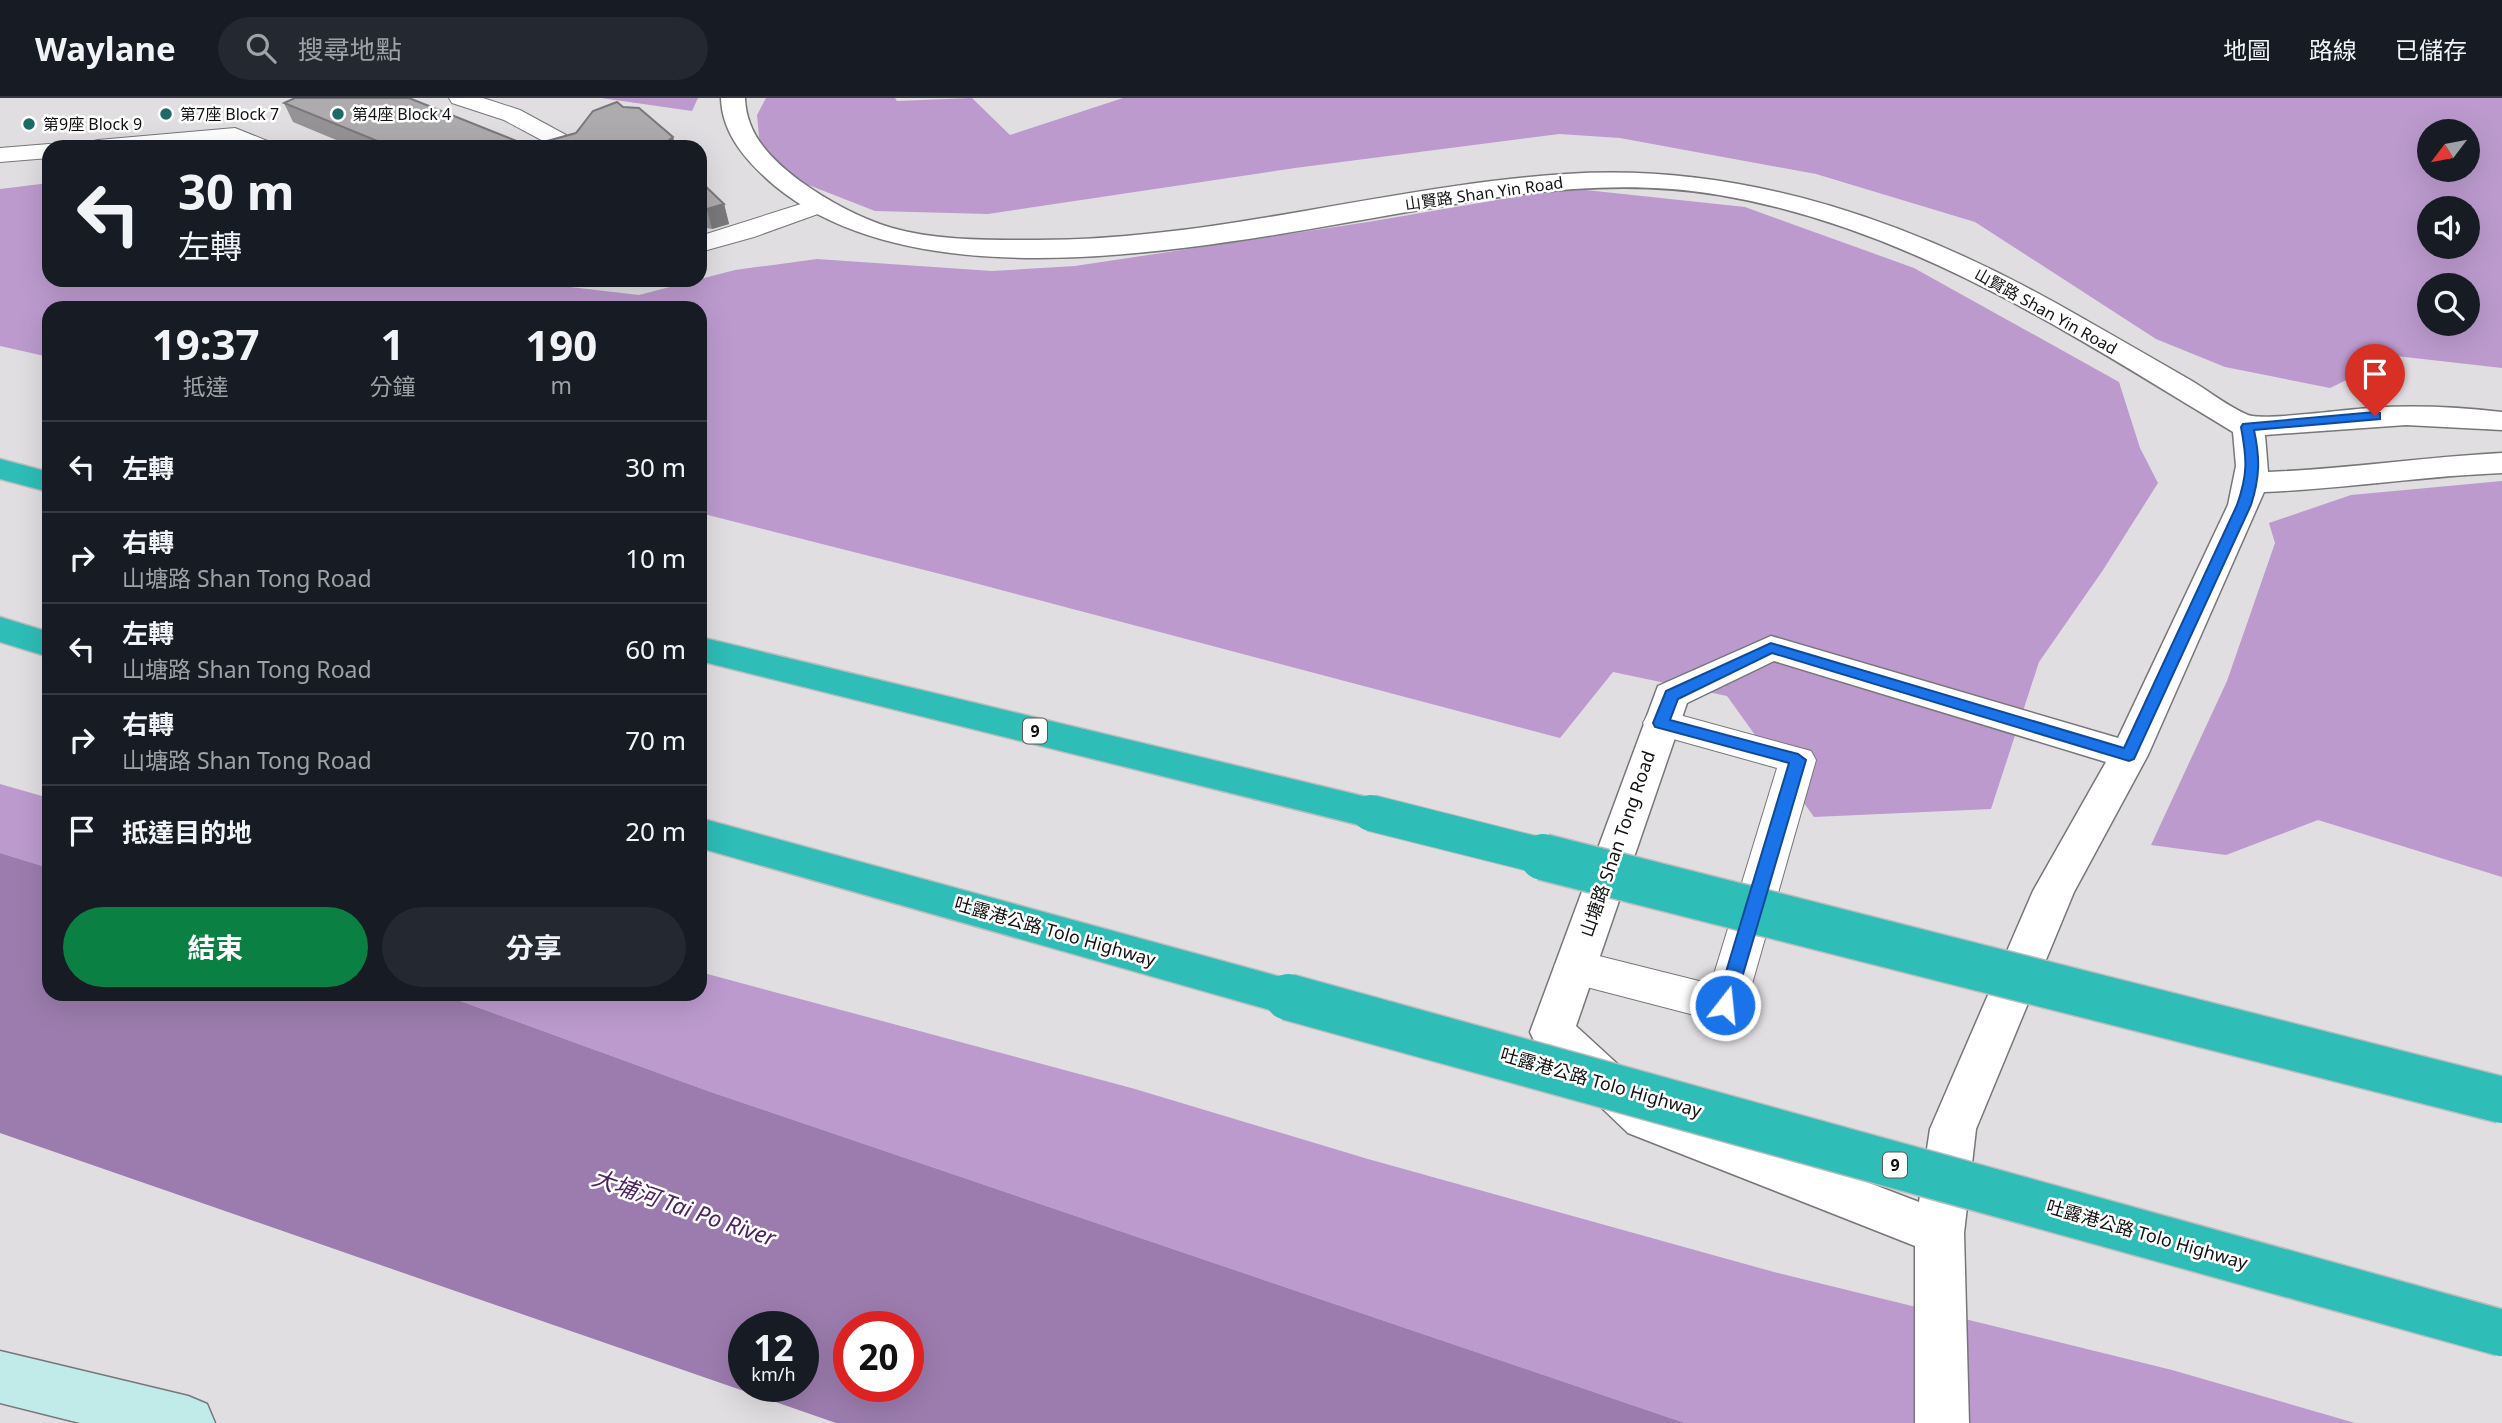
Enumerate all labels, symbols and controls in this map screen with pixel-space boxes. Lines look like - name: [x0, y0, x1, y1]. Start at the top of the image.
- search box: [218, 17, 708, 80]
- text: Waylane: [35, 26, 176, 71]
- icon: search: [242, 29, 280, 67]
- text: 搜尋地點: [298, 31, 402, 67]
- text: 地圖: [2223, 33, 2271, 66]
- text: 路線: [2309, 33, 2357, 66]
- text: 已儲存: [2395, 33, 2467, 66]
- place label: 第7座 Block 7: [180, 103, 279, 125]
- place label: 第4座 Block 4: [352, 103, 451, 125]
- marker: 第7座 Block 7: [158, 106, 174, 122]
- marker: 第4座 Block 4: [330, 106, 346, 122]
- place label: 第9座 Block 9: [43, 113, 142, 135]
- marker: 第9座 Block 9: [21, 116, 37, 132]
- north arrow: [2417, 119, 2480, 182]
- map controls: [2417, 119, 2480, 336]
- text: 30 m: [178, 158, 295, 224]
- icon: left: [63, 168, 154, 259]
- street label: 山賢路 Shan Yin Road: [1403, 171, 1565, 215]
- button: sound: [2417, 196, 2480, 259]
- text: 左轉: [178, 224, 242, 267]
- street label: 山賢路 Shan Yin Road: [1971, 263, 2121, 359]
- button: search: [2417, 273, 2480, 336]
- text: 19:37: [152, 315, 260, 372]
- text: 1: [380, 315, 404, 372]
- text: 190: [525, 316, 597, 373]
- pin: [2345, 344, 2405, 416]
- icon: arrive: [2356, 355, 2394, 393]
- text: m: [550, 369, 572, 401]
- text: 抵達: [183, 370, 229, 402]
- text: 分鐘: [369, 370, 415, 402]
- icon: left: [63, 448, 101, 486]
- text: 30 m: [625, 449, 686, 485]
- text: 左轉: [122, 450, 174, 486]
- text: 右轉: [122, 524, 174, 560]
- icon: right: [63, 539, 101, 577]
- text: 10 m: [625, 540, 686, 576]
- text: 山塘路 Shan Tong Road: [122, 562, 372, 594]
- text: 左轉: [122, 615, 174, 651]
- icon: left: [63, 630, 101, 668]
- text: 60 m: [625, 631, 686, 667]
- text: 山塘路 Shan Tong Road: [122, 653, 372, 685]
- text: 右轉: [122, 706, 174, 742]
- road number: 9: [1023, 718, 1047, 744]
- icon: right: [63, 721, 101, 759]
- text: 70 m: [625, 722, 686, 758]
- text: 山塘路 Shan Tong Road: [122, 744, 372, 776]
- street label: 山塘路 Shan Tong Road: [1574, 747, 1660, 940]
- icon: arrive: [63, 812, 101, 850]
- text: 20 m: [625, 813, 686, 849]
- text: 抵達目的地: [122, 814, 252, 850]
- street label: 吐露港公路 Tolo Highway: [952, 891, 1159, 971]
- button: 結束: [63, 907, 368, 987]
- button: 分享: [382, 907, 686, 987]
- position arrow: [1688, 968, 1762, 1042]
- street label: 吐露港公路 Tolo Highway: [1498, 1042, 1705, 1122]
- road number: 9: [1883, 1152, 1907, 1177]
- water label: 大埔河 Tai Po River: [588, 1161, 781, 1254]
- street label: 吐露港公路 Tolo Highway: [2044, 1194, 2251, 1274]
- speed limit sign: 20: [833, 1311, 924, 1402]
- text: 12: [753, 1324, 794, 1371]
- text: km/h: [751, 1362, 796, 1386]

